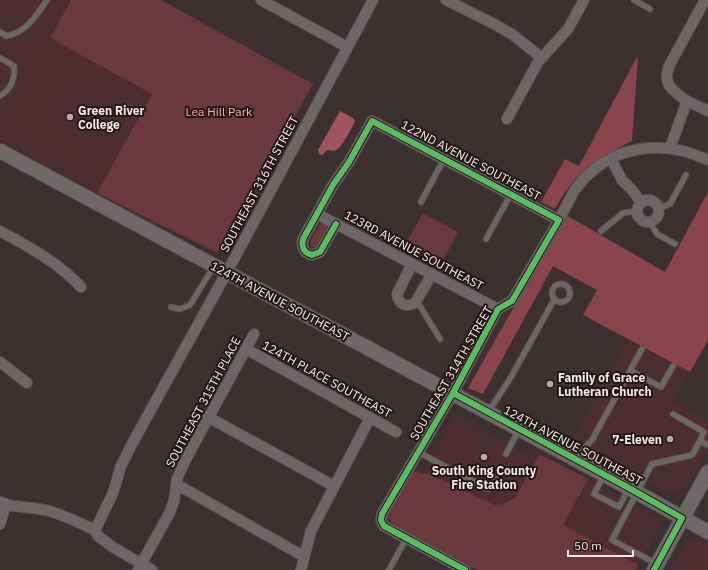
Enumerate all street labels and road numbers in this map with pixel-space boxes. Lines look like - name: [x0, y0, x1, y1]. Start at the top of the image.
- street label: SOUTHEAST 316TH STREET: [217, 113, 301, 255]
- street label: 122ND AVENUE SOUTHEAST: [398, 117, 544, 203]
- street label: 123RD AVENUE SOUTHEAST: [342, 207, 486, 293]
- street label: 124TH AVENUE SOUTHEAST: [208, 258, 352, 344]
- street label: SOUTHEAST 314TH STREET: [406, 303, 496, 443]
- street label: SOUTHEAST 315TH PLACE: [162, 334, 244, 470]
- street label: 124TH PLACE SOUTHEAST: [260, 337, 394, 421]
- street label: 124TH AVENUE SOUTHEAST: [501, 402, 645, 488]

